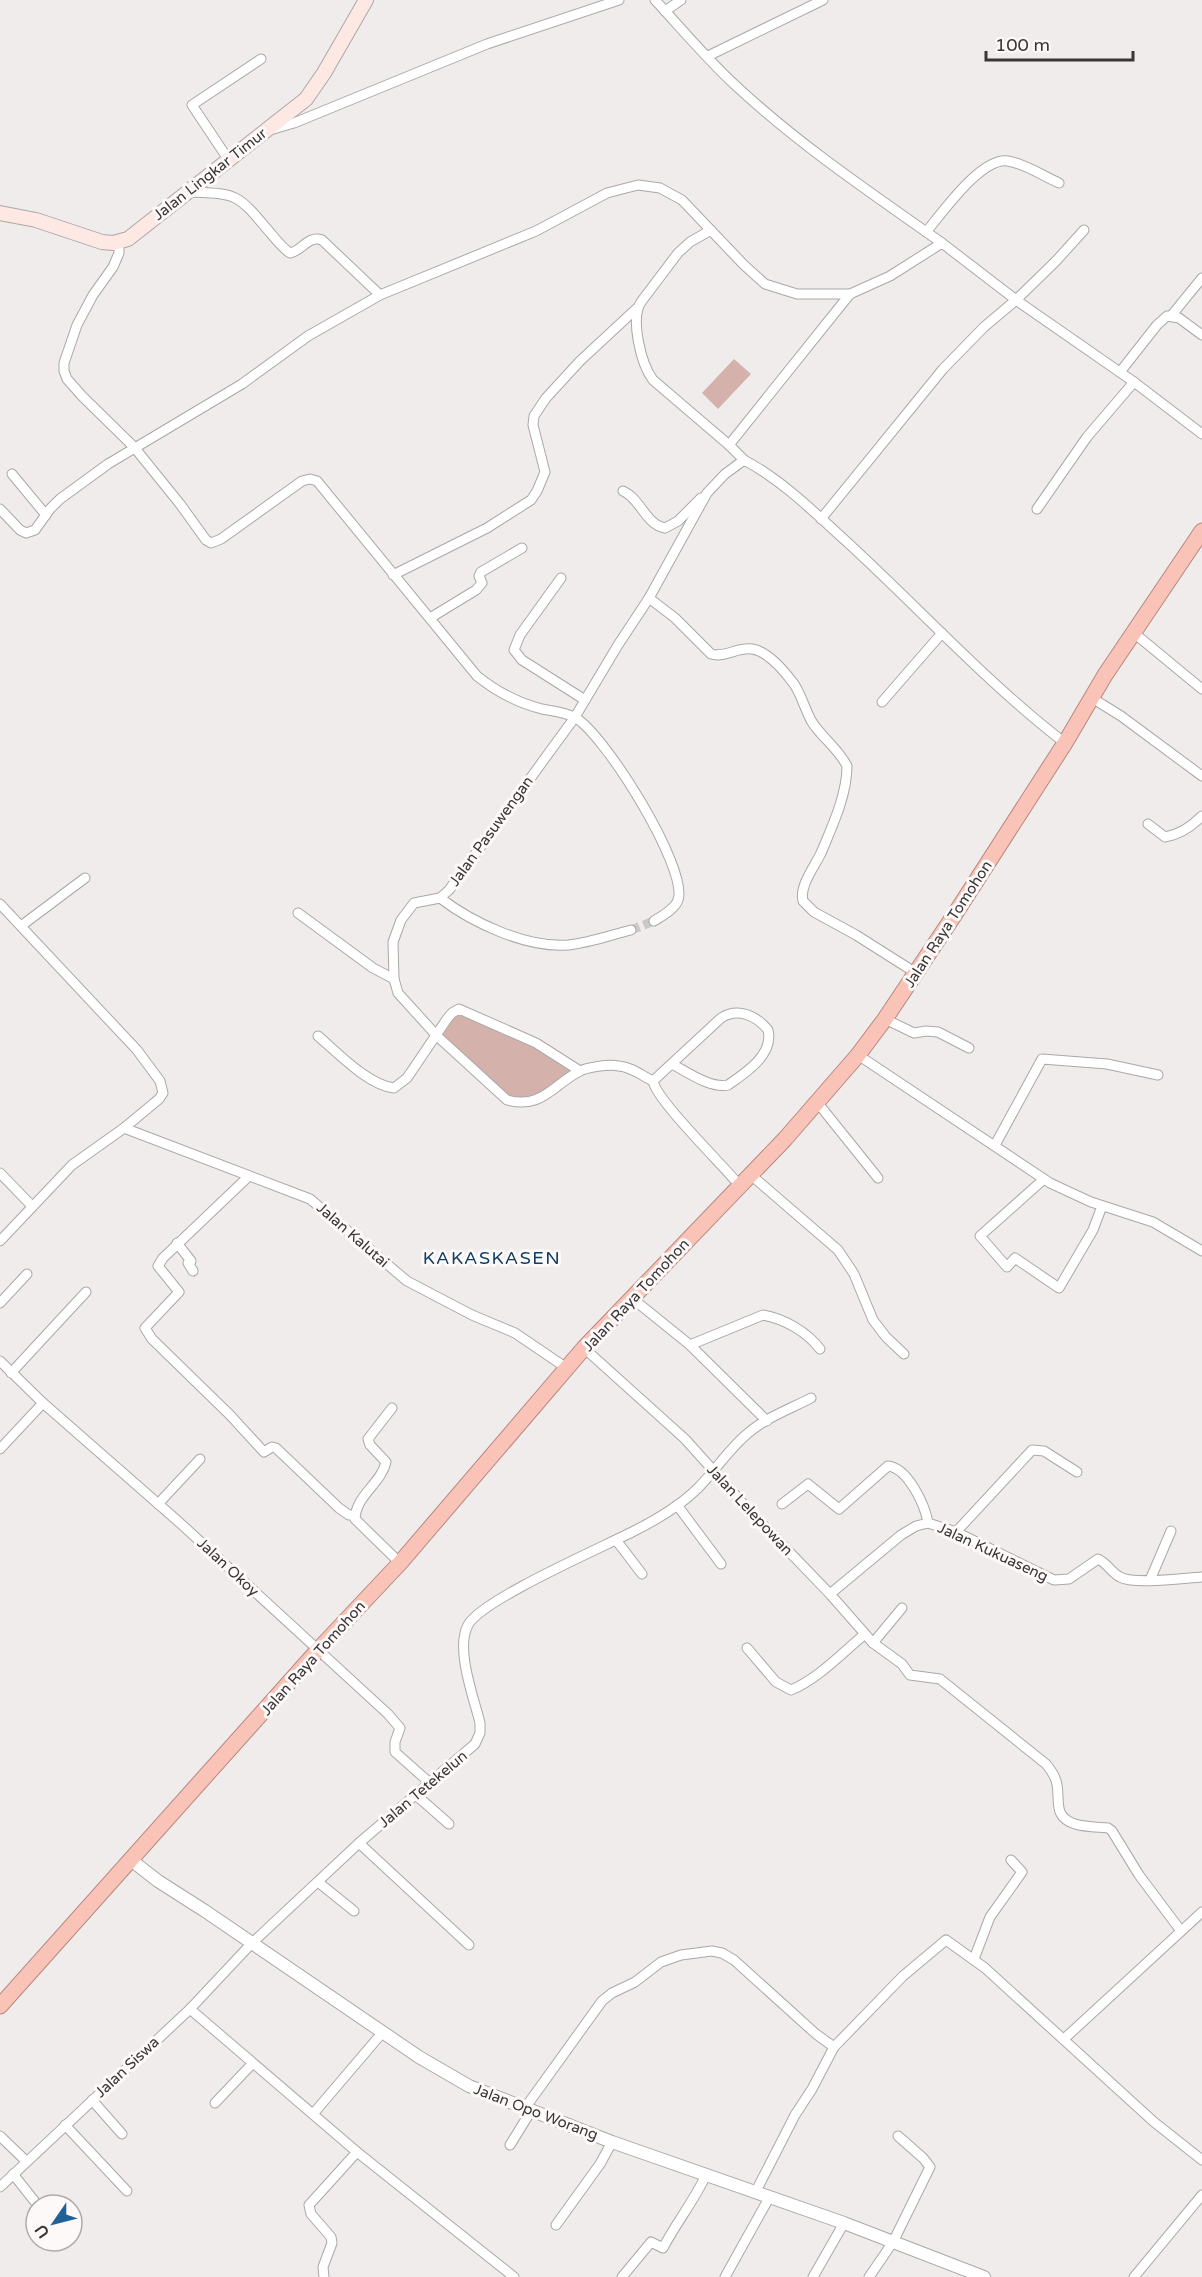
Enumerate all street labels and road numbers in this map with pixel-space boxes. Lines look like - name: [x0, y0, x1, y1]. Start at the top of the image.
- street label: Jalan Lingkar Timur: [150, 124, 271, 224]
- street label: Jalan Pasuwengan: [445, 773, 537, 889]
- street label: Jalan Raya Tomohon: [900, 857, 996, 991]
- street label: Jalan Kalutai: [313, 1199, 393, 1271]
- street label: Jalan Raya Tomohon: [579, 1235, 693, 1355]
- street label: Jalan Lelepowan: [703, 1461, 797, 1559]
- street label: Jalan Kukuaseng: [935, 1519, 1051, 1585]
- street label: Jalan Okoy: [193, 1534, 263, 1600]
- street label: Jalan Raya Tomohon: [257, 1597, 369, 1719]
- street label: Jalan Tetekelun: [375, 1747, 471, 1831]
- street label: Jalan Siswa: [91, 2033, 163, 2101]
- street label: Jalan Opo Worang: [471, 2080, 601, 2144]

